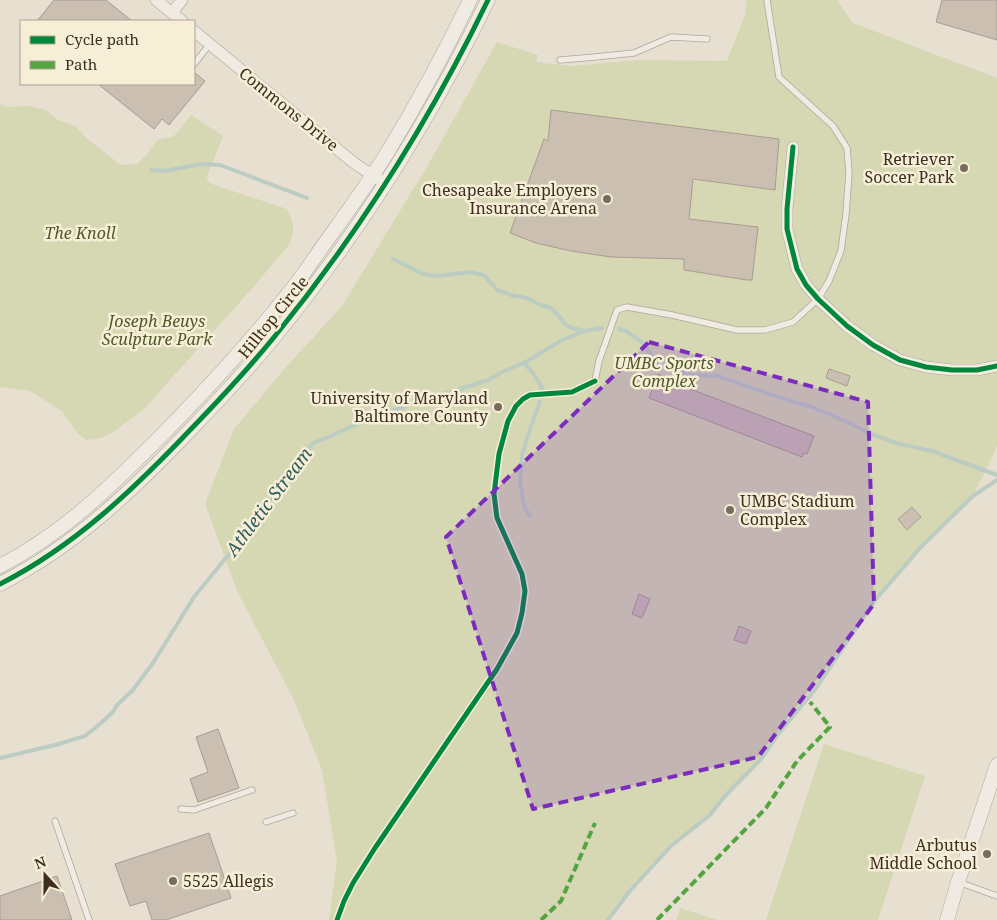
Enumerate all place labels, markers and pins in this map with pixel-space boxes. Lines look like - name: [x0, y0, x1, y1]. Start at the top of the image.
- place label: Retriever Soccer Park: [864, 148, 955, 188]
- marker: Retriever Soccer Park: [958, 162, 970, 174]
- place label: Chesapeake Employers Insurance Arena: [422, 179, 597, 219]
- marker: Chesapeake Employers Insurance Arena: [601, 193, 613, 205]
- place label: University of Maryland Baltimore County: [311, 387, 489, 427]
- marker: University of Maryland Baltimore County: [492, 401, 504, 413]
- place label: UMBC Stadium Complex: [740, 490, 855, 530]
- marker: UMBC Stadium Complex: [724, 504, 736, 516]
- place label: Arbutus Middle School: [869, 834, 977, 874]
- marker: Arbutus Middle School: [981, 848, 993, 860]
- place label: 5525 Allegis: [183, 870, 274, 892]
- marker: 5525 Allegis: [167, 875, 179, 887]

